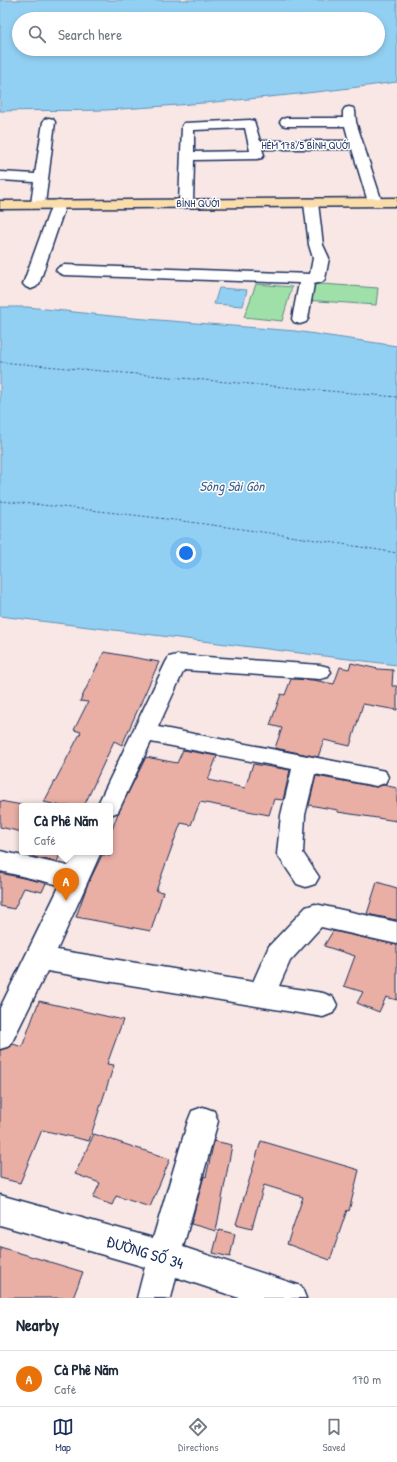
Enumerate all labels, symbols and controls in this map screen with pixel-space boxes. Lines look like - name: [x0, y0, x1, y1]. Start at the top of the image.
- search box: [12, 12, 385, 56]
- icon: search: [26, 23, 48, 45]
- text: Search here: [58, 24, 122, 45]
- street label: HẺM 178/5 BÌNH QUỚI: [262, 138, 350, 152]
- street label: BÌNH QUỚI: [176, 196, 220, 210]
- water label: Sông Sài Gòn: [200, 476, 266, 496]
- your location: [176, 543, 196, 563]
- popup: [19, 803, 113, 855]
- text: Cà Phê Năm: [34, 810, 98, 831]
- text: Café: [34, 831, 56, 849]
- pin: A: [53, 868, 79, 901]
- street label: ĐƯỜNG SỐ 34: [104, 1230, 186, 1274]
- text: Nearby: [16, 1313, 59, 1336]
- text: Cà Phê Năm: [54, 1359, 119, 1380]
- text: A: [26, 1370, 32, 1388]
- text: 170 m: [352, 1370, 381, 1388]
- text: Café: [54, 1380, 76, 1398]
- tab: Map: [52, 1416, 74, 1454]
- tab: Directions: [178, 1416, 219, 1454]
- tab: Saved: [323, 1416, 345, 1454]

